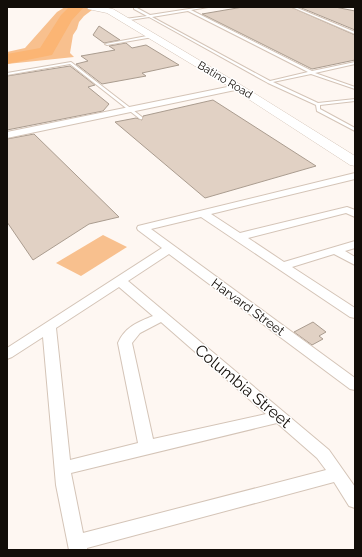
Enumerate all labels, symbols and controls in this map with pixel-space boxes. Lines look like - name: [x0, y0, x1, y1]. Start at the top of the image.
- street label: Batino Road: [195, 59, 255, 101]
- street label: Harvard Street: [208, 275, 288, 339]
- street label: Columbia Street: [191, 340, 295, 432]

